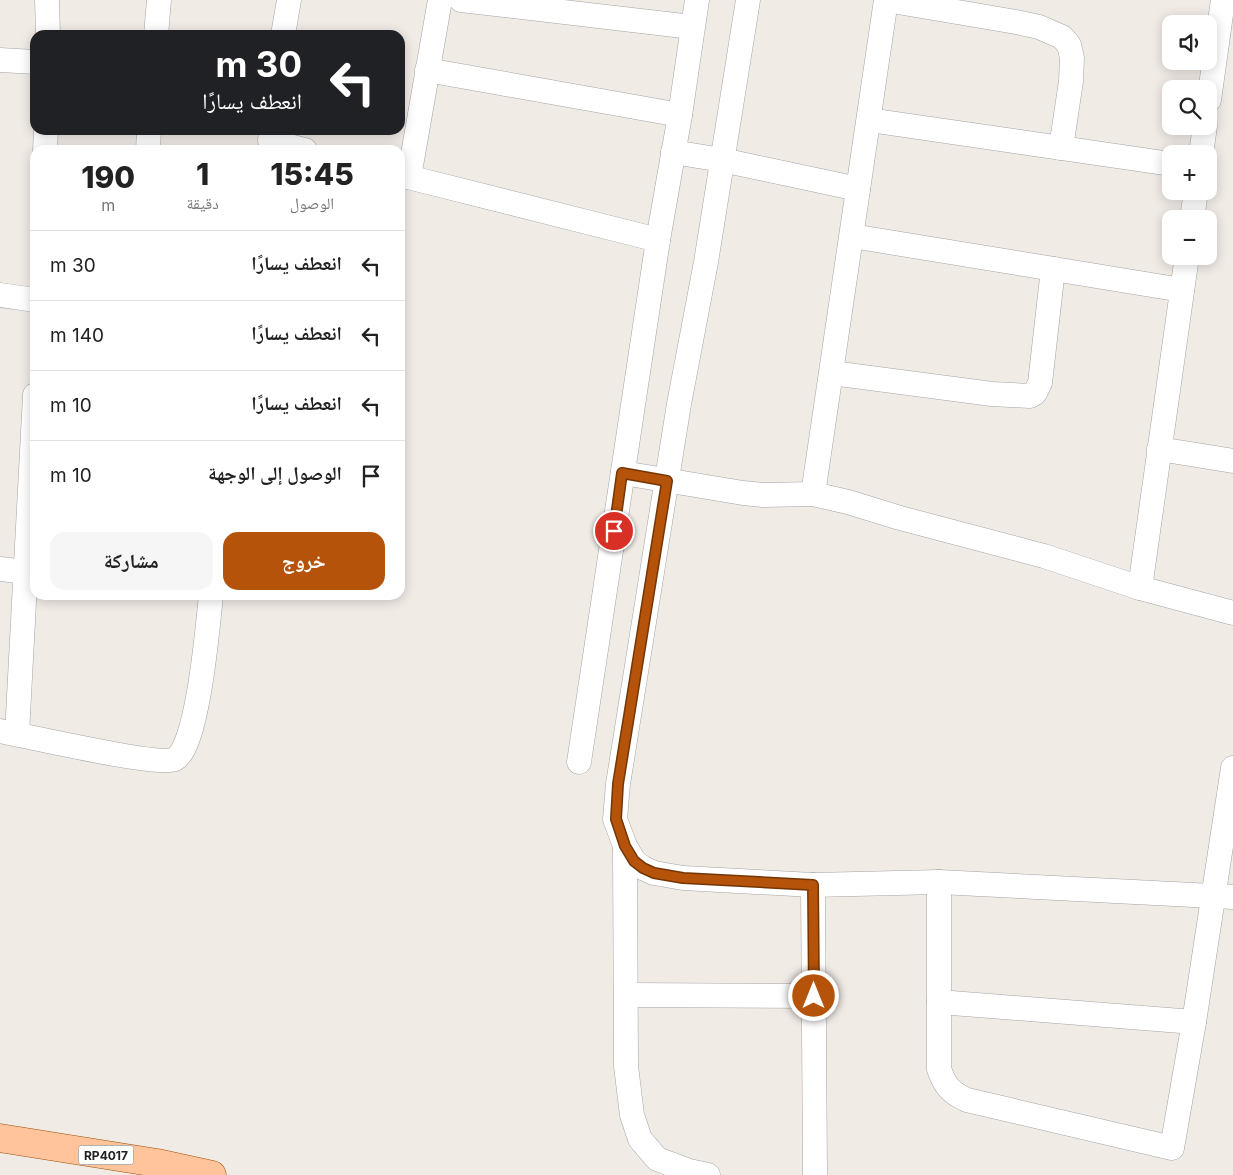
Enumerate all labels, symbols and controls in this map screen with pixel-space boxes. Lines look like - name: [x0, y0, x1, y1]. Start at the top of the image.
- map controls: [1162, 15, 1217, 265]
- button: sound: [1162, 15, 1217, 70]
- text: 30 m: [216, 43, 302, 85]
- icon: left: [320, 50, 385, 115]
- button: search: [1162, 80, 1217, 135]
- text: انعطف يسارًا: [202, 88, 302, 114]
- button: +: [1162, 145, 1217, 200]
- text: 1: [196, 156, 209, 192]
- text: 15:45: [270, 156, 354, 192]
- text: 190: [81, 159, 135, 195]
- text: دقيقة: [186, 193, 219, 213]
- text: الوصول: [290, 193, 334, 213]
- text: m: [101, 195, 115, 215]
- button: −: [1162, 210, 1217, 265]
- text: انعطف يسارًا: [251, 252, 342, 275]
- icon: left: [357, 252, 385, 280]
- text: 30 m: [50, 254, 96, 277]
- text: انعطف يسارًا: [251, 322, 342, 345]
- icon: left: [357, 322, 385, 350]
- text: 140 m: [50, 324, 104, 347]
- text: انعطف يسارًا: [251, 392, 342, 415]
- icon: left: [357, 392, 385, 420]
- text: 10 m: [50, 394, 92, 417]
- text: الوصول إلى الوجهة: [208, 462, 342, 485]
- icon: arrive: [357, 462, 385, 490]
- text: 10 m: [50, 464, 92, 487]
- pin: [593, 510, 635, 552]
- icon: arrive: [600, 517, 628, 545]
- button: مشاركة: [50, 532, 213, 590]
- button: خروج: [223, 532, 385, 590]
- position arrow: [787, 969, 839, 1021]
- road number: RP4017: [78, 1146, 134, 1164]

